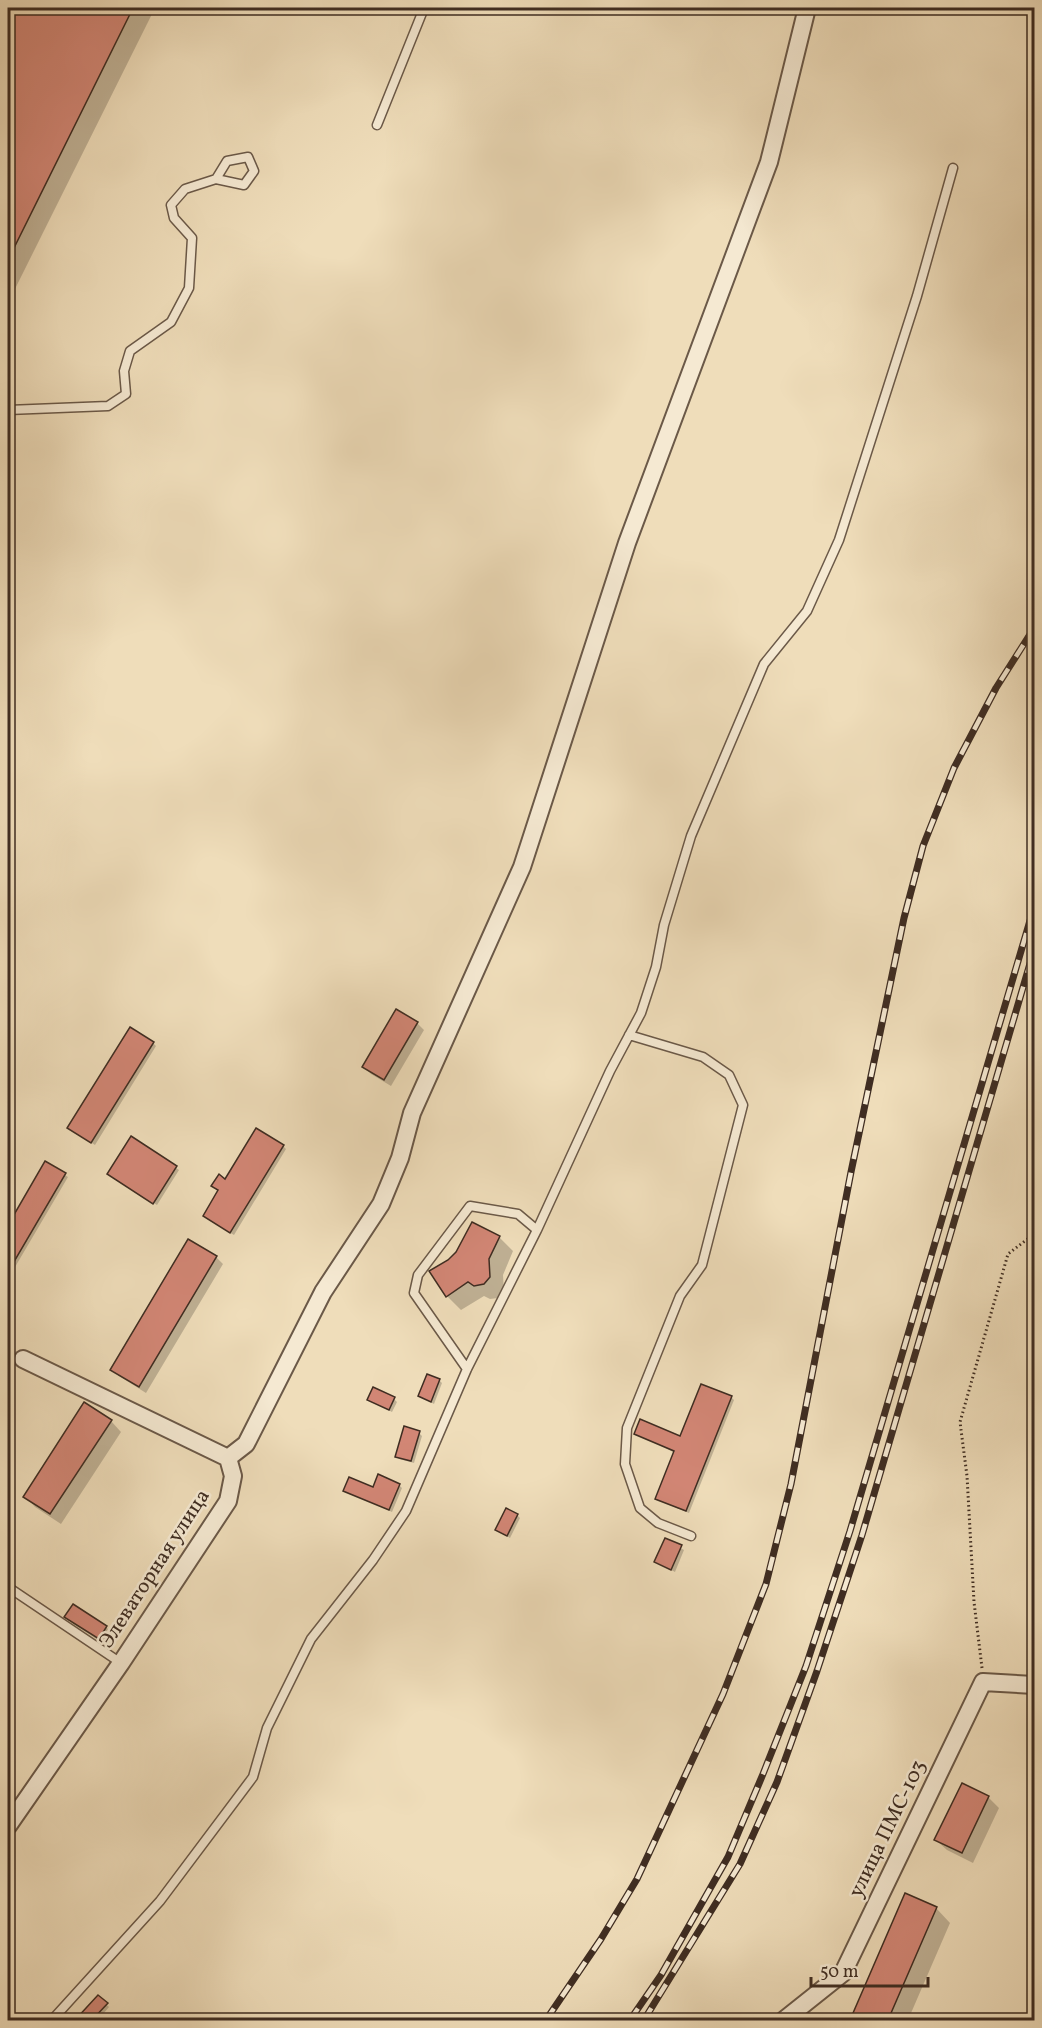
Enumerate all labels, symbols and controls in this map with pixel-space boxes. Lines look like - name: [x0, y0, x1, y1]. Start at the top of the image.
- street label: Элеваторная улица: [93, 1484, 217, 1654]
- street label: улица ПМС-103: [842, 1755, 934, 1903]
- scale bar: [811, 1950, 928, 1988]
- text: 50 m: [820, 1960, 859, 1985]

